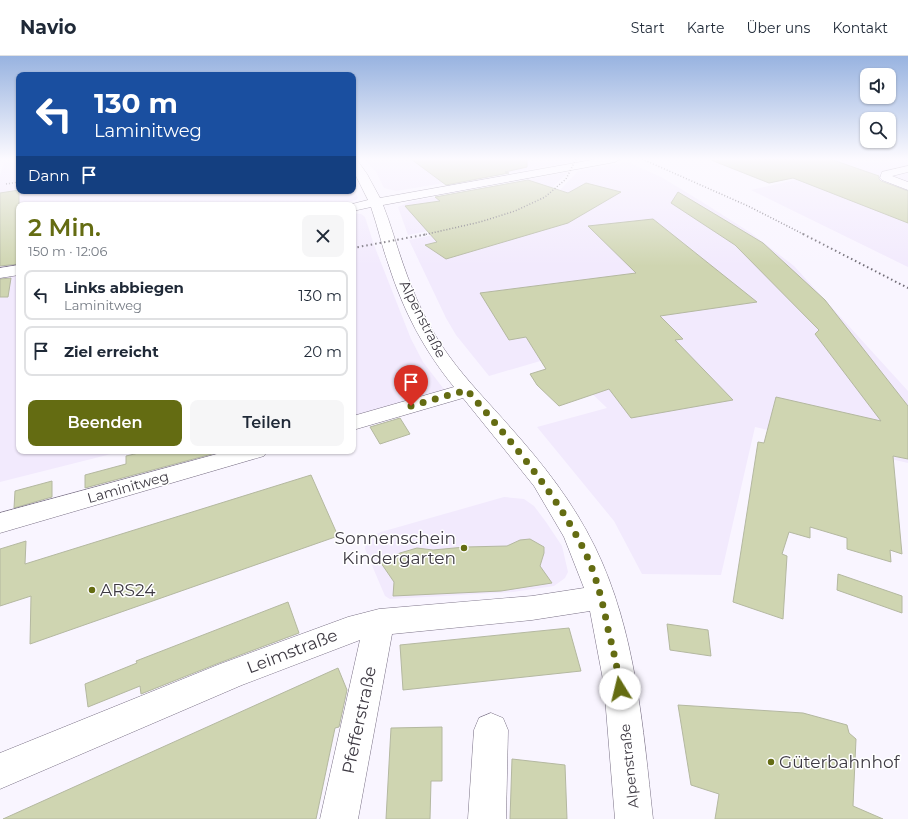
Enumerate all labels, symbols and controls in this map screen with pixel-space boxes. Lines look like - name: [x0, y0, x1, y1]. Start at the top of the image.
- text: Navio: [20, 16, 76, 39]
- text: Start: [631, 19, 665, 37]
- text: Karte: [687, 19, 724, 37]
- text: Über uns: [746, 19, 810, 37]
- text: Kontakt: [832, 19, 888, 37]
- map controls: [860, 68, 896, 148]
- button: sound: [860, 68, 896, 104]
- text: 130 m: [94, 86, 178, 120]
- icon: left: [28, 88, 80, 140]
- button: search: [860, 112, 896, 148]
- text: Laminitweg: [94, 120, 202, 142]
- icon: arrive: [78, 164, 100, 186]
- text: Dann: [28, 166, 70, 185]
- text: 2 Min.: [28, 213, 101, 242]
- button: close: [302, 215, 344, 257]
- text: 150 m · 12:06: [28, 243, 107, 259]
- street label: Alpenstraße: [396, 277, 450, 361]
- text: Links abbiegen: [64, 278, 184, 297]
- icon: left: [30, 284, 52, 306]
- text: 130 m: [298, 286, 342, 305]
- text: Laminitweg: [64, 297, 142, 313]
- icon: arrive: [30, 340, 52, 362]
- text: Ziel erreicht: [64, 342, 159, 361]
- text: 20 m: [304, 342, 342, 361]
- pin: [394, 365, 428, 406]
- icon: arrive: [400, 371, 422, 393]
- button: Beenden: [28, 400, 182, 446]
- button: Teilen: [190, 400, 344, 446]
- street label: Laminitweg: [85, 467, 171, 507]
- place label: Sonnenschein Kindergarten: [335, 528, 456, 568]
- marker: Sonnenschein Kindergarten: [459, 543, 469, 553]
- place label: ARS24: [100, 580, 155, 600]
- marker: ARS24: [87, 585, 97, 595]
- street label: Leimstraße: [244, 625, 340, 677]
- street label: Pfefferstraße: [338, 664, 380, 776]
- position arrow: [599, 668, 641, 710]
- street label: Alpenstraße: [616, 723, 642, 809]
- place label: Güterbahnhof: [779, 752, 901, 772]
- marker: Güterbahnhof: [766, 757, 776, 767]

